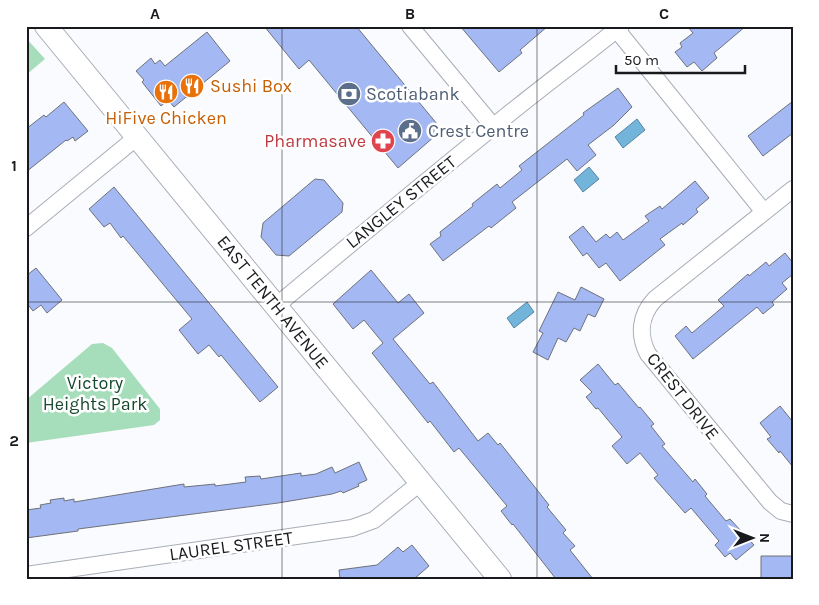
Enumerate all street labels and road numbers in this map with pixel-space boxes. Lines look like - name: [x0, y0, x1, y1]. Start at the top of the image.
- street label: LANGLEY STREET: [341, 151, 461, 253]
- street label: EAST TENTH AVENUE: [212, 231, 334, 373]
- street label: CREST DRIVE: [642, 348, 724, 444]
- street label: LAUREL STREET: [168, 526, 294, 566]

